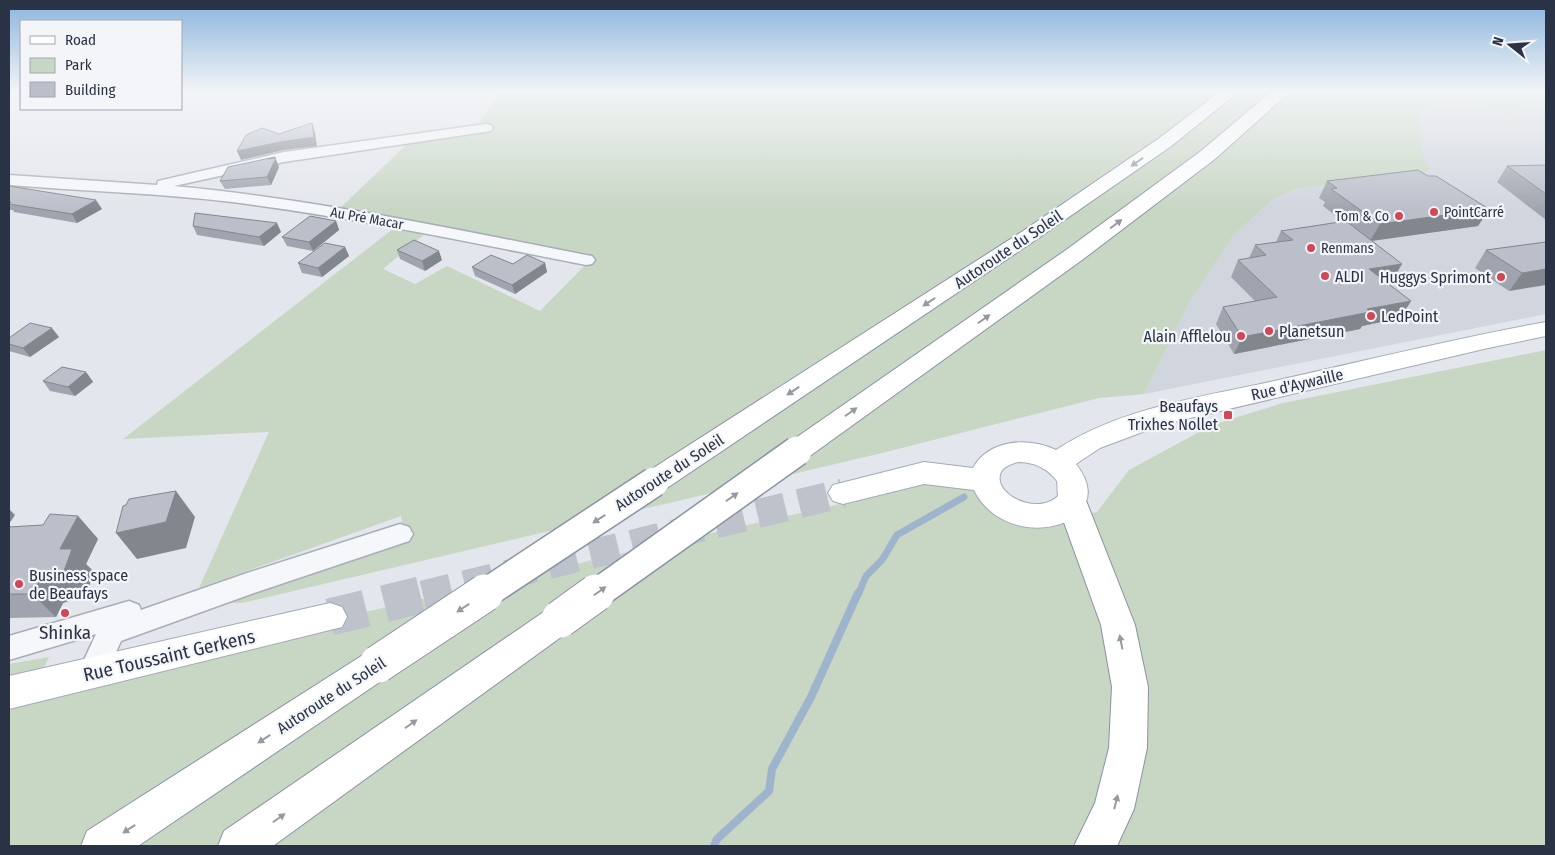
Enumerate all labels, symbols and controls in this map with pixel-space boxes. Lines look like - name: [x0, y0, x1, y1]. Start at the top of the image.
- legend: [20, 20, 182, 110]
- north arrow: [1485, 20, 1535, 70]
- text: Road: [65, 31, 96, 49]
- text: N: [1489, 35, 1507, 48]
- text: Park: [65, 56, 92, 74]
- text: Building: [65, 81, 116, 99]
- one-way arrow: [1130, 157, 1143, 167]
- street label: Au Pré Macar: [329, 204, 405, 233]
- place label: PointCarré: [1444, 204, 1504, 221]
- street label: Autoroute du Soleil: [951, 206, 1066, 293]
- marker: PointCarré: [1428, 206, 1440, 218]
- place label: Tom & Co: [1335, 208, 1389, 225]
- marker: Tom & Co: [1393, 210, 1405, 222]
- one-way arrow: [1109, 218, 1122, 229]
- place label: Renmans: [1321, 240, 1374, 257]
- marker: Renmans: [1305, 242, 1317, 254]
- place label: ALDI: [1335, 267, 1364, 286]
- place label: Huggys Sprimont: [1380, 268, 1492, 287]
- marker: ALDI: [1319, 270, 1331, 282]
- marker: Huggys Sprimont: [1495, 271, 1507, 283]
- one-way arrow: [922, 297, 936, 306]
- place label: LedPoint: [1381, 307, 1439, 326]
- marker: LedPoint: [1365, 310, 1377, 322]
- one-way arrow: [977, 313, 990, 324]
- place label: Planetsun: [1279, 322, 1344, 341]
- marker: Planetsun: [1263, 325, 1275, 337]
- place label: Alain Afflelou: [1144, 327, 1231, 346]
- marker: Alain Afflelou: [1235, 330, 1247, 342]
- street label: Rue d'Aywaille: [1249, 365, 1345, 404]
- one-way arrow: [787, 386, 800, 396]
- place label: Beaufays Trixhes Nollet: [1128, 397, 1219, 434]
- one-way arrow: [844, 407, 857, 418]
- marker: Beaufays Trixhes Nollet: [1222, 409, 1234, 421]
- street label: Autoroute du Soleil: [611, 430, 727, 515]
- one-way arrow: [725, 492, 739, 502]
- one-way arrow: [592, 514, 605, 524]
- place label: Business space de Beaufays: [29, 566, 128, 603]
- marker: Business space de Beaufays: [13, 578, 25, 590]
- one-way arrow: [593, 586, 607, 596]
- one-way arrow: [456, 603, 469, 613]
- marker: Shinka: [59, 607, 71, 619]
- place label: Shinka: [39, 621, 91, 644]
- street label: Rue Toussaint Gerkens: [81, 625, 257, 686]
- one-way arrow: [1117, 634, 1125, 650]
- street label: Autoroute du Soleil: [273, 653, 389, 738]
- one-way arrow: [405, 719, 418, 729]
- one-way arrow: [257, 734, 271, 744]
- one-way arrow: [1112, 795, 1120, 810]
- one-way arrow: [272, 813, 286, 823]
- one-way arrow: [122, 824, 135, 833]

